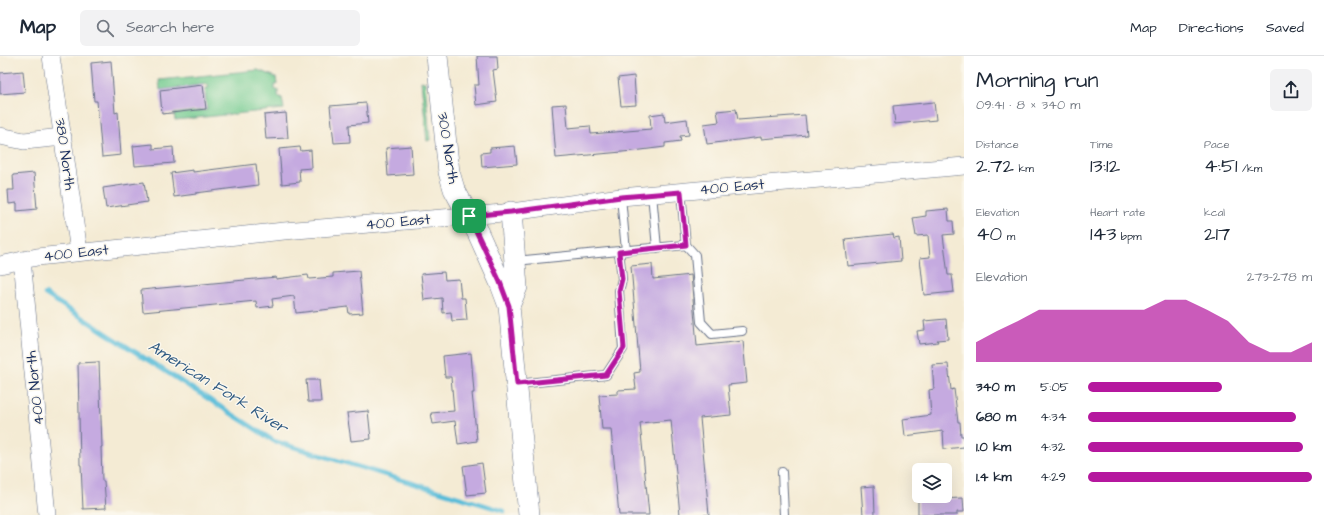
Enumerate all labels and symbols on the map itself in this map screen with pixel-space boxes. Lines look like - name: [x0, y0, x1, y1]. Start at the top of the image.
- street label: 300 North: [432, 111, 464, 186]
- street label: 380 North: [50, 117, 81, 192]
- street label: 400 East: [699, 174, 765, 200]
- pin: [452, 199, 486, 233]
- street label: 400 East: [365, 209, 431, 235]
- street label: 400 East: [42, 239, 110, 267]
- water label: American Fork River: [144, 335, 294, 440]
- street label: 400 North: [21, 349, 49, 426]

